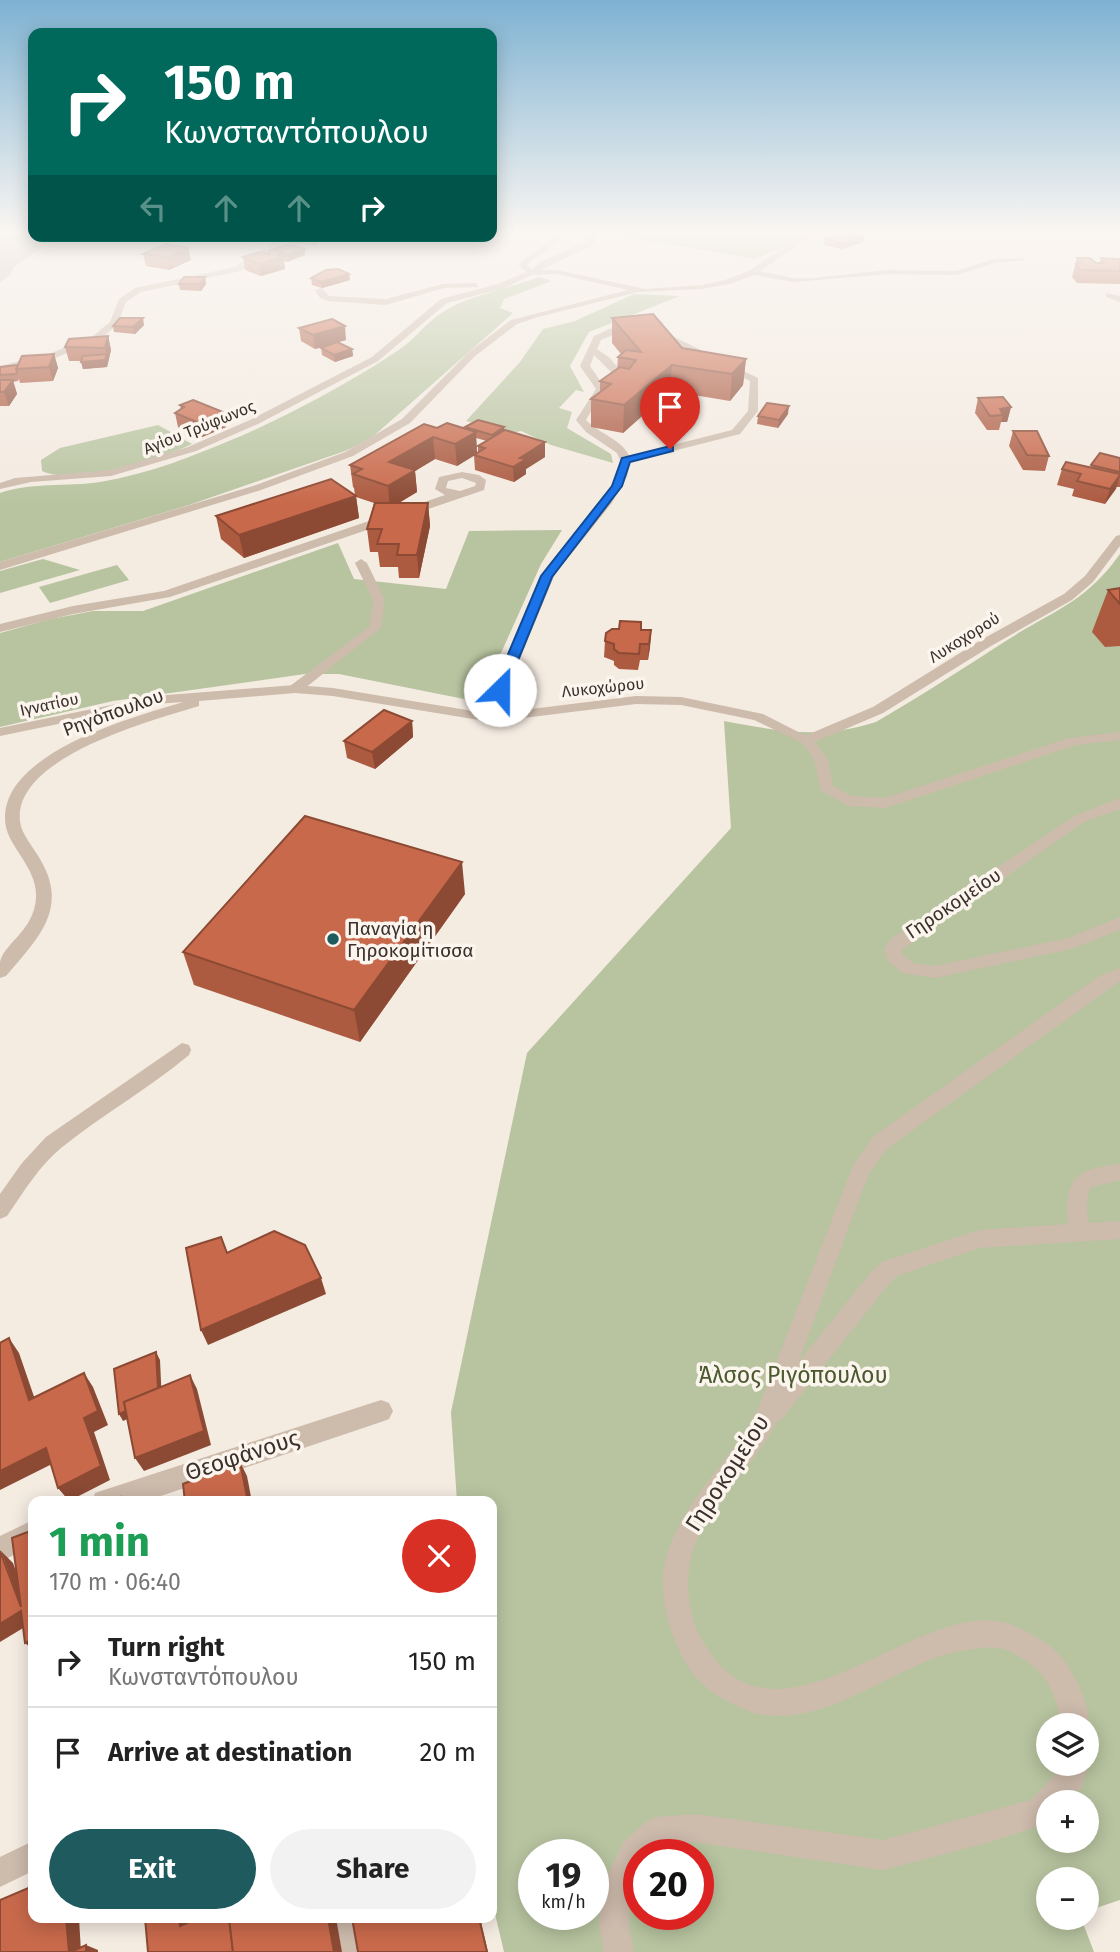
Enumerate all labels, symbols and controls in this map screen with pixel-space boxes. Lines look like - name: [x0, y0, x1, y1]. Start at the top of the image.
- text: 150 m: [164, 53, 295, 112]
- icon: right: [49, 56, 140, 147]
- text: Κωνσταντόπουλου: [164, 113, 429, 151]
- icon: left: [134, 189, 172, 227]
- icon: ahead: [207, 189, 245, 227]
- icon: ahead: [280, 189, 318, 227]
- icon: right: [353, 189, 391, 227]
- pin: [640, 377, 700, 449]
- icon: arrive: [651, 388, 689, 426]
- street label: Αγίου Τρύφωνος: [141, 396, 258, 459]
- street label: Λυκοχορού: [925, 608, 1003, 667]
- position arrow: [463, 653, 537, 727]
- street label: Λυκοχώρου: [561, 674, 645, 701]
- street label: Ρηγόπουλου: [60, 684, 167, 741]
- street label: Ιγνατίου: [18, 689, 80, 720]
- street label: Γηροκομείου: [901, 863, 1005, 944]
- place label: Παναγία η Γηροκομίτισσα: [347, 917, 473, 962]
- marker: Παναγία η Γηροκομίτισσα: [325, 931, 341, 947]
- park label: Άλσος Ριγόπουλου: [698, 1361, 888, 1389]
- street label: Γηροκομείου: [679, 1410, 775, 1536]
- street label: Θεοφάνους: [181, 1423, 303, 1487]
- text: 1 min: [49, 1517, 150, 1567]
- button: close: [402, 1519, 476, 1593]
- text: 170 m · 06:40: [49, 1568, 181, 1596]
- text: Turn right: [108, 1632, 225, 1663]
- icon: right: [49, 1643, 87, 1681]
- text: 150 m: [408, 1646, 476, 1677]
- text: Κωνσταντόπουλου: [108, 1663, 299, 1691]
- map controls: [1036, 1713, 1099, 1930]
- button: layers: [1036, 1713, 1099, 1776]
- icon: arrive: [49, 1734, 87, 1772]
- text: Arrive at destination: [108, 1737, 352, 1768]
- text: 20 m: [419, 1737, 476, 1768]
- button: +: [1036, 1790, 1099, 1853]
- button: Exit: [49, 1829, 256, 1909]
- button: Share: [270, 1829, 476, 1909]
- speed limit sign: 20: [623, 1839, 714, 1930]
- text: 19: [546, 1854, 581, 1896]
- button: −: [1036, 1867, 1099, 1930]
- text: km/h: [541, 1891, 586, 1913]

